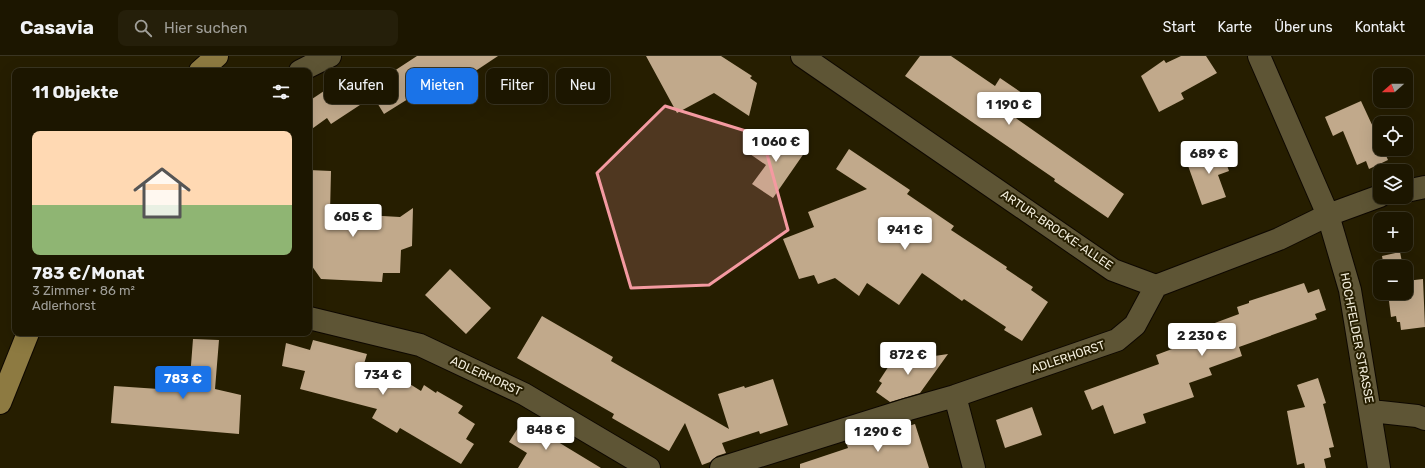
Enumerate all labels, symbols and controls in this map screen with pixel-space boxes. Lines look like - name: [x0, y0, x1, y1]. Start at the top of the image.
- search box: [118, 10, 398, 46]
- text: Casavia: [20, 16, 94, 39]
- icon: search: [132, 17, 154, 39]
- text: Hier suchen: [164, 19, 247, 37]
- text: Start: [1163, 19, 1196, 36]
- text: Karte: [1218, 19, 1252, 36]
- text: Über uns: [1274, 19, 1333, 36]
- text: Kontakt: [1355, 19, 1405, 36]
- chip: Kaufen: [324, 68, 398, 104]
- chip: Mieten: [406, 68, 478, 104]
- chip: Filter: [486, 68, 548, 104]
- chip: Neu: [556, 68, 610, 104]
- north arrow: [1373, 68, 1413, 108]
- map controls: [1373, 68, 1413, 300]
- icon: filters: [270, 81, 292, 103]
- text: 11 Objekte: [32, 82, 119, 102]
- pin: 1 190 €: [972, 92, 1046, 126]
- text: 1 190 €: [986, 97, 1032, 112]
- button: locate: [1373, 116, 1413, 156]
- pin: 1 060 €: [739, 129, 813, 163]
- text: 1 060 €: [752, 134, 800, 149]
- pin: 689 €: [1181, 141, 1237, 175]
- text: 689 €: [1190, 146, 1228, 161]
- icon: home: [126, 157, 198, 229]
- button: layers: [1373, 164, 1413, 204]
- street label: ARTUR-BROCKE-ALLEE: [998, 187, 1116, 273]
- pin: 605 €: [325, 204, 381, 238]
- text: 605 €: [334, 209, 372, 224]
- button: +: [1373, 212, 1413, 252]
- pin: 941 €: [877, 217, 933, 251]
- text: 941 €: [887, 222, 923, 237]
- button: −: [1373, 260, 1413, 300]
- text: 783 €/Monat: [32, 263, 145, 283]
- street label: HOCHFELDER STRASSE: [1337, 271, 1377, 405]
- text: 3 Zimmer · 86 m²: [32, 283, 135, 298]
- text: Adlerhorst: [32, 298, 96, 313]
- pin: 2 230 €: [1165, 323, 1239, 357]
- text: 2 230 €: [1177, 328, 1227, 343]
- street label: ADLERHORST: [1029, 338, 1107, 376]
- pin: 872 €: [880, 342, 936, 376]
- text: 872 €: [889, 347, 927, 362]
- street label: ADLERHORST: [448, 353, 524, 399]
- pin: 734 €: [355, 362, 411, 396]
- pin: 783 €: [155, 366, 211, 400]
- text: 734 €: [364, 367, 402, 382]
- text: 783 €: [164, 371, 202, 386]
- pin: 848 €: [518, 417, 574, 451]
- pin: 1 290 €: [841, 419, 915, 453]
- text: 848 €: [526, 422, 566, 437]
- text: 1 290 €: [854, 424, 902, 439]

